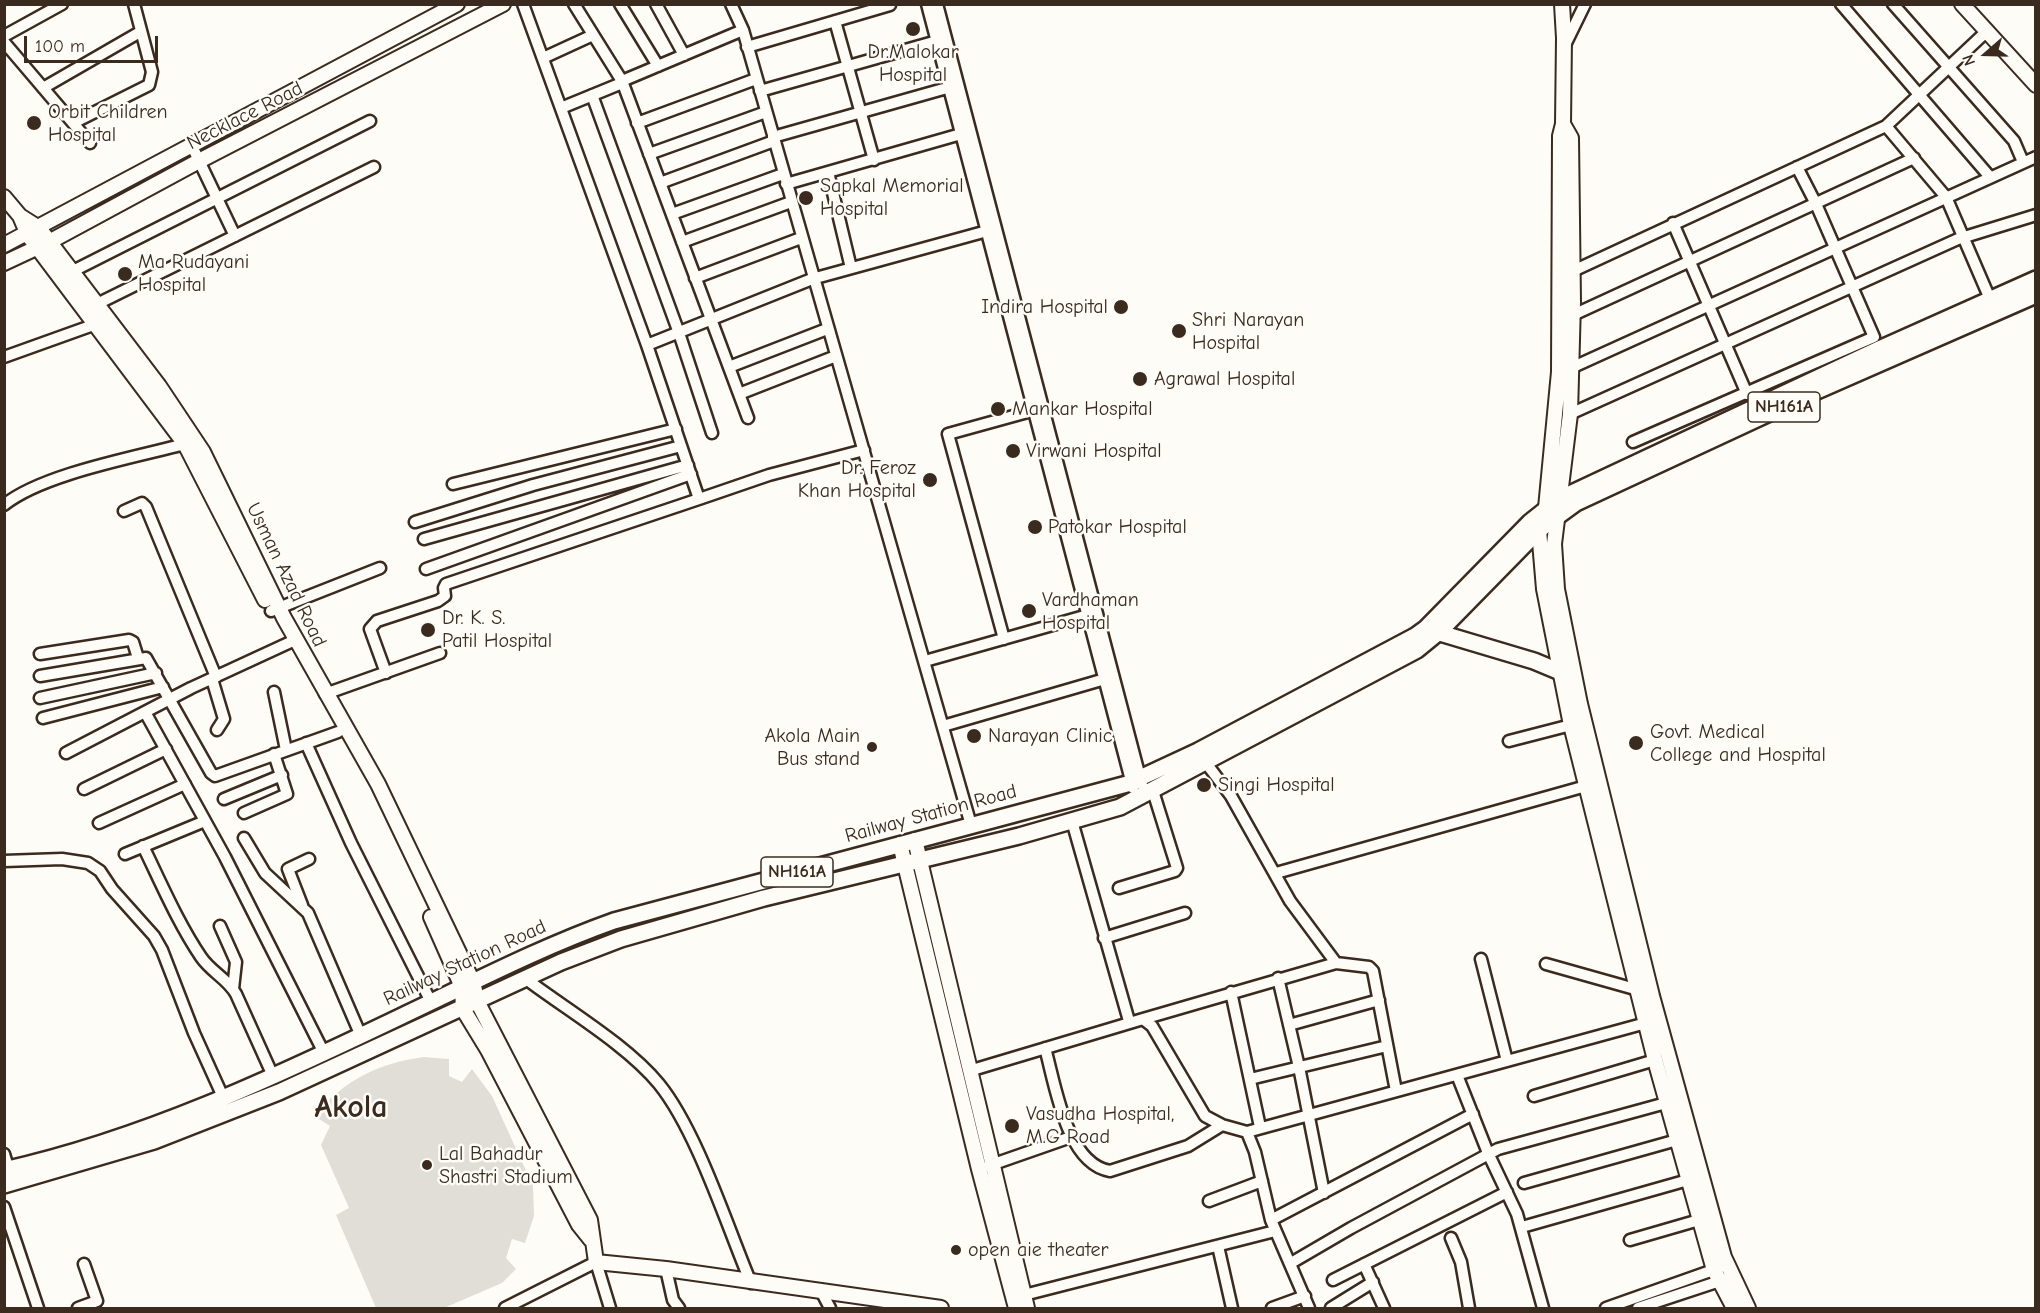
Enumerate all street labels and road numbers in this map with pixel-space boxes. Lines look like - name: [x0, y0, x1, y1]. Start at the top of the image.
- street label: Necklace Road: [183, 77, 307, 155]
- road number: NH161A: [1748, 392, 1820, 422]
- street label: Usman Azad Road: [241, 499, 331, 651]
- street label: Railway Station Road: [843, 780, 1019, 848]
- road number: NH161A: [761, 857, 833, 887]
- street label: Railway Station Road: [380, 915, 550, 1011]

